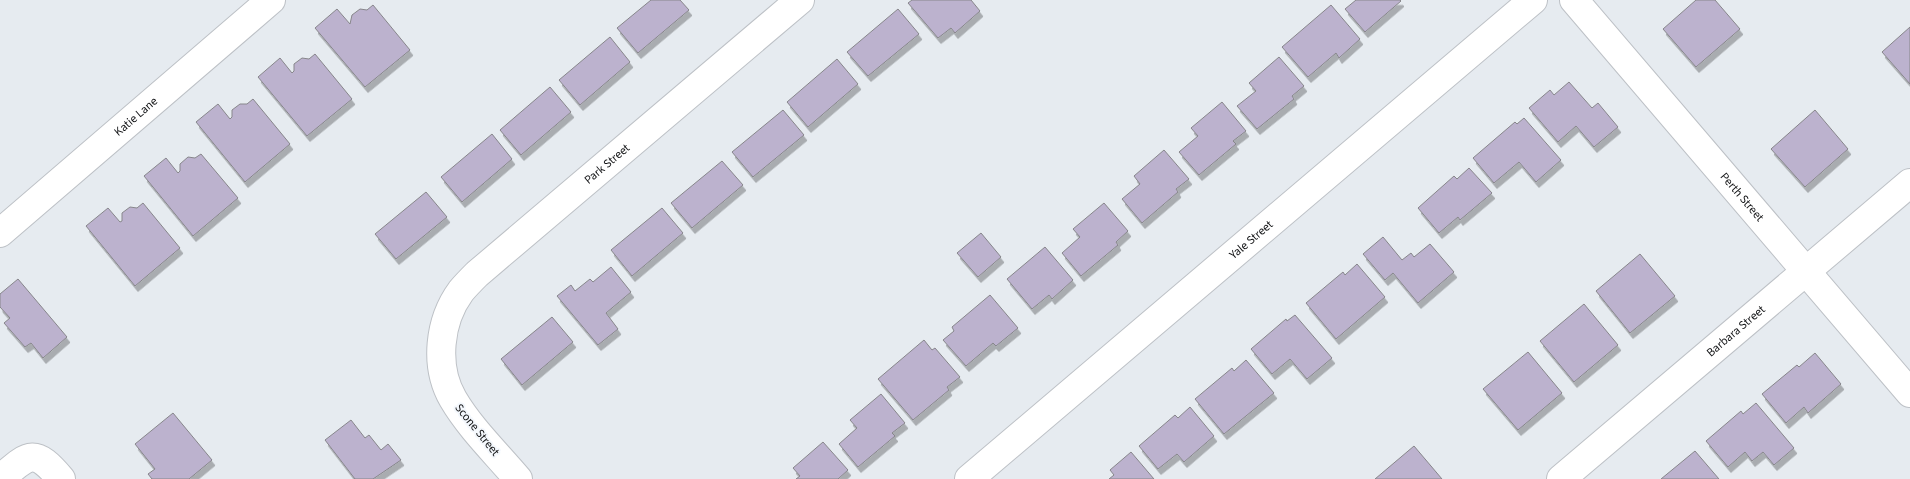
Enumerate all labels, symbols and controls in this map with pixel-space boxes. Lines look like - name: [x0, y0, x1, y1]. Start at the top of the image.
- street label: Katie Lane: [110, 93, 161, 140]
- street label: Park Street: [580, 140, 633, 188]
- street label: Perth Street: [1716, 169, 1768, 225]
- street label: Yale Street: [1225, 216, 1277, 264]
- street label: Barbara Street: [1703, 301, 1769, 361]
- street label: Scone Street: [451, 400, 503, 460]

